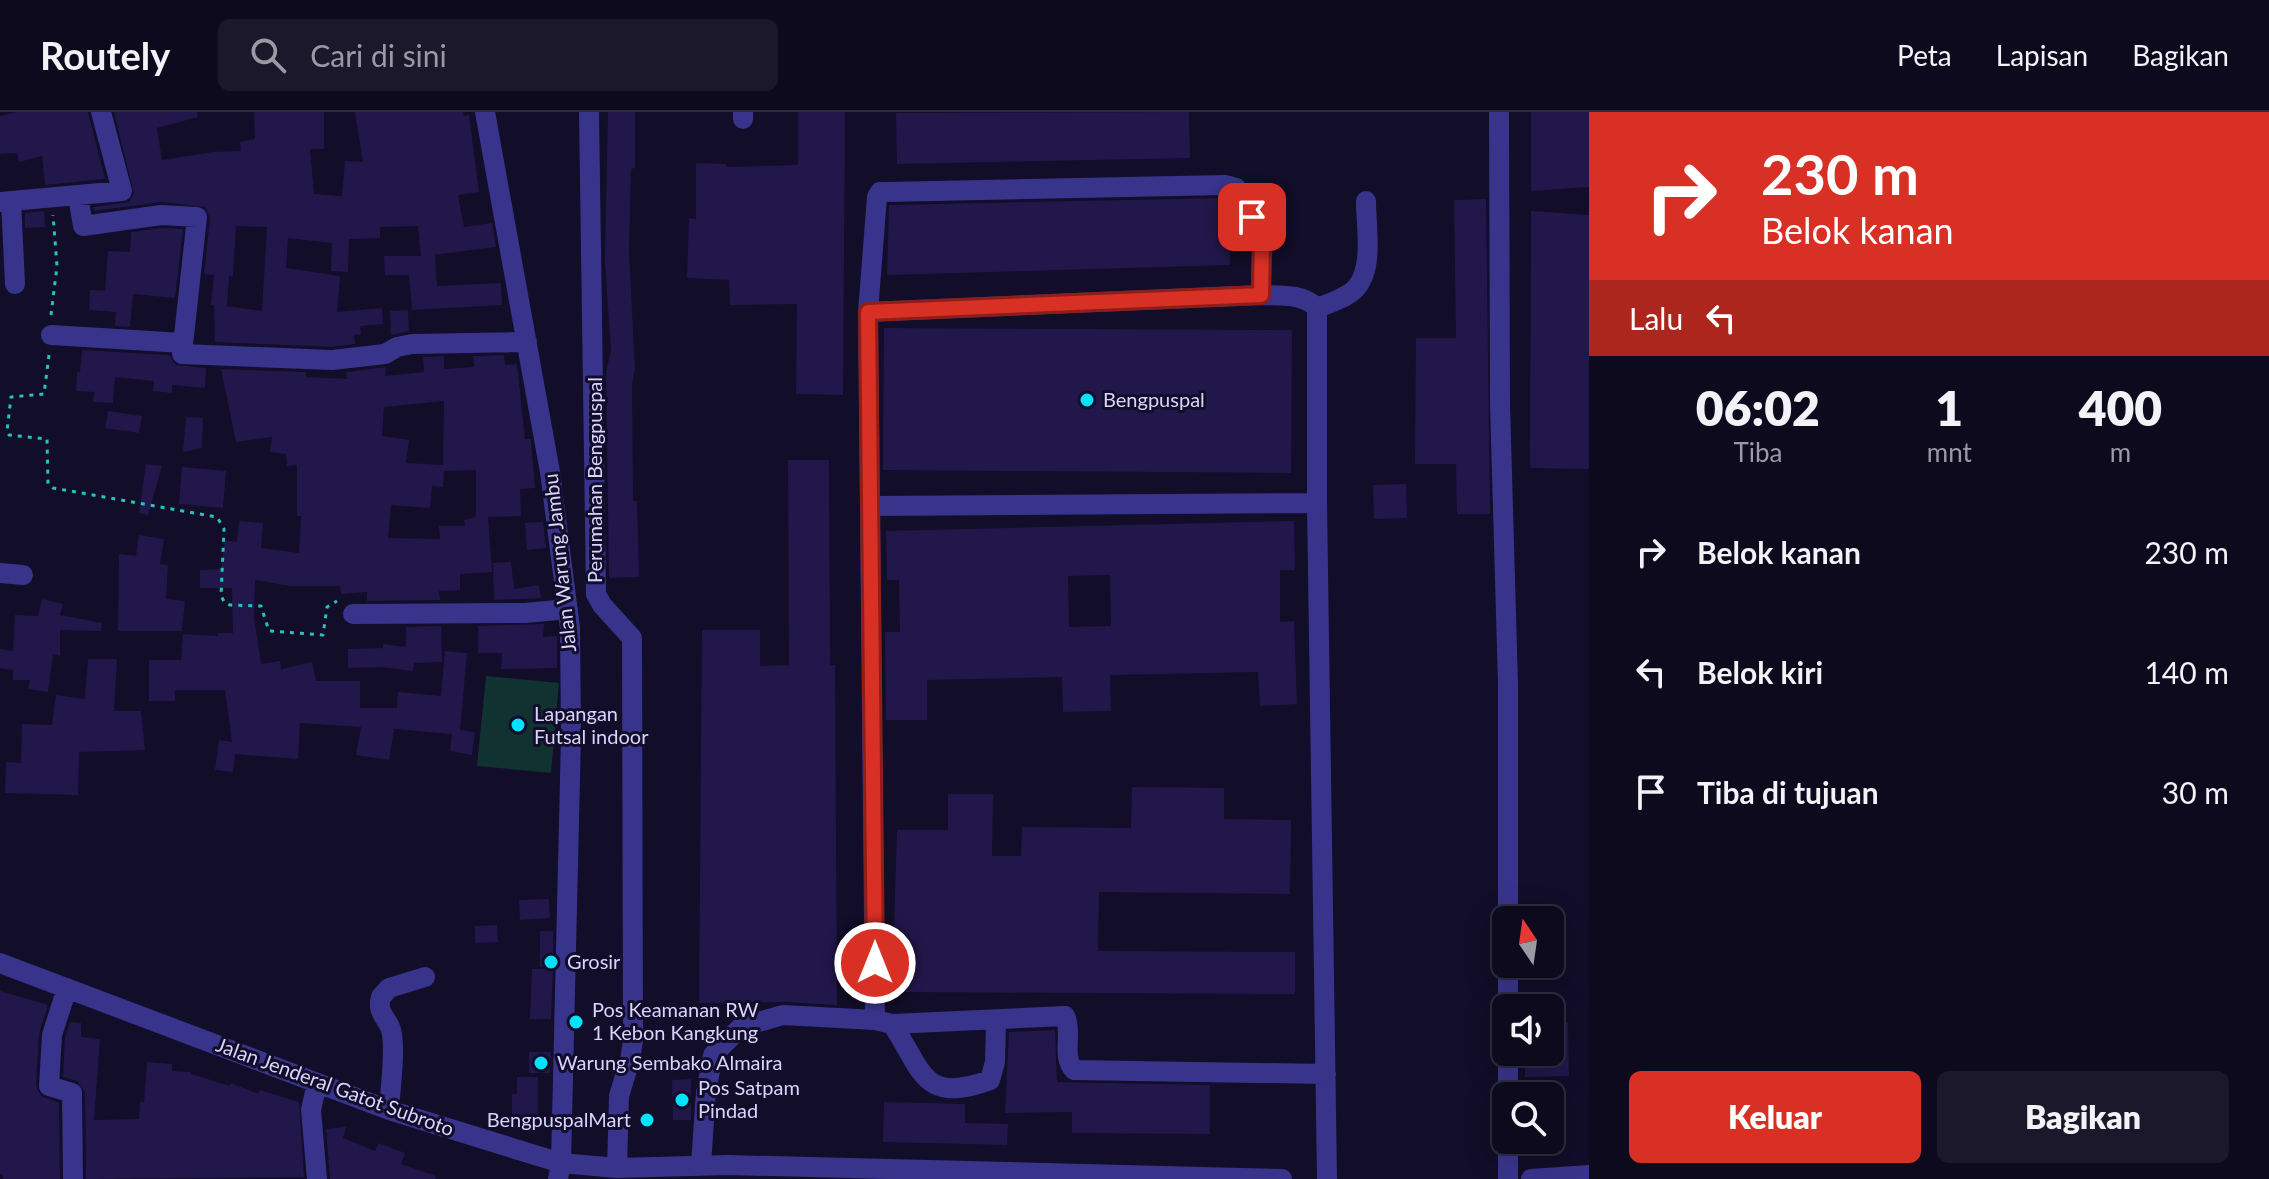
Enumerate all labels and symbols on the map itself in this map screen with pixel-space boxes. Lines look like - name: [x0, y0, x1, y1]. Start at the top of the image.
- pin: [1218, 183, 1286, 251]
- street label: Perumahan Bengpuspal: [582, 377, 606, 583]
- place label: Bengpuspal: [1103, 387, 1205, 411]
- marker: Bengpuspal: [1078, 391, 1096, 409]
- street label: Jalan Warung Jambu: [538, 473, 580, 654]
- place label: Lapangan Futsal indoor: [534, 701, 649, 748]
- marker: Lapangan Futsal indoor: [509, 716, 527, 734]
- north arrow: [1492, 906, 1564, 978]
- position arrow: [833, 921, 917, 1005]
- place label: Grosir: [567, 949, 621, 973]
- marker: Grosir: [542, 953, 560, 971]
- place label: Pos Keamanan RW 1 Kebon Kangkung: [592, 997, 759, 1044]
- marker: Pos Keamanan RW 1 Kebon Kangkung: [567, 1013, 585, 1031]
- street label: Jalan Jenderal Gatot Subroto: [213, 1032, 457, 1140]
- place label: Warung Sembako Almaira: [557, 1050, 782, 1074]
- marker: Warung Sembako Almaira: [532, 1054, 550, 1072]
- place label: Pos Satpam Pindad: [698, 1075, 800, 1122]
- marker: Pos Satpam Pindad: [673, 1091, 691, 1109]
- place label: BengpuspalMart: [487, 1107, 631, 1131]
- marker: BengpuspalMart: [638, 1111, 656, 1129]

